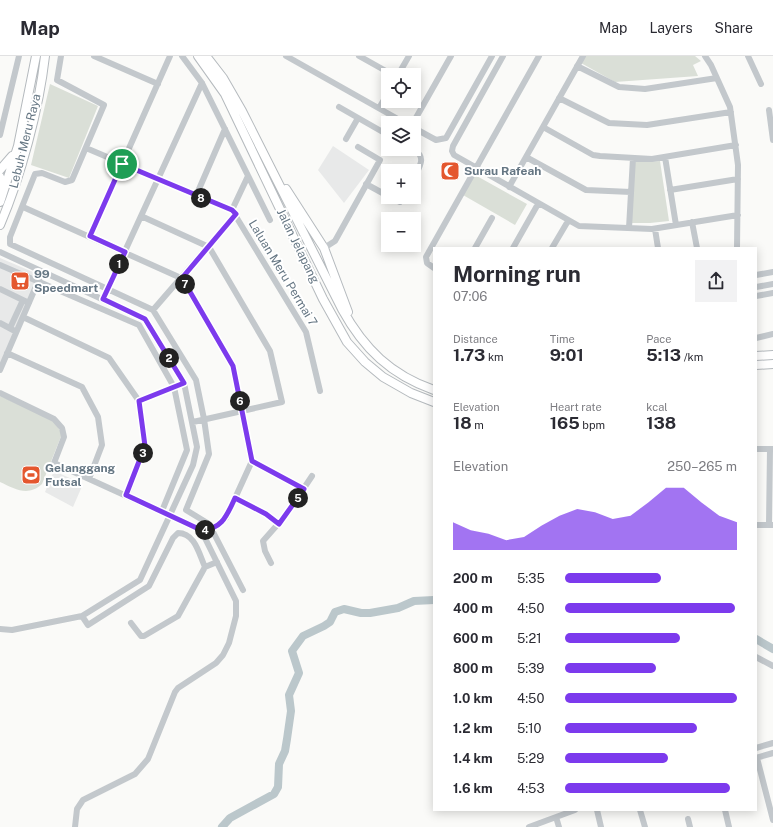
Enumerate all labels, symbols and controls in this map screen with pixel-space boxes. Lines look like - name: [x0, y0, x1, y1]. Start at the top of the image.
- text: Map: [20, 17, 60, 39]
- text: Map: [599, 20, 627, 36]
- text: Layers: [649, 20, 693, 36]
- text: Share: [715, 20, 753, 36]
- map controls: [381, 68, 421, 252]
- button: locate: [381, 68, 421, 108]
- street label: Lebuh Meru Raya: [7, 92, 43, 190]
- button: layers: [381, 116, 421, 156]
- pin: [105, 147, 139, 181]
- icon: arrive: [111, 153, 133, 175]
- mosque icon: Surau Rafeah: [439, 160, 461, 182]
- button: +: [381, 164, 421, 204]
- place label: Surau Rafeah: [464, 164, 541, 178]
- pin: 8: [191, 188, 211, 208]
- text: 8: [197, 192, 205, 204]
- street label: Jalan Jelapang: [274, 206, 322, 286]
- button: −: [381, 212, 421, 252]
- street label: Laluan Meru Permai 7: [246, 217, 320, 329]
- pin: 1: [109, 254, 129, 274]
- text: 1: [117, 258, 121, 270]
- button: share: [695, 260, 737, 302]
- text: Morning run: [453, 261, 581, 287]
- place label: 99 Speedmart: [34, 267, 98, 295]
- supermarket icon: 99 Speedmart: [9, 270, 31, 292]
- pin: 7: [175, 274, 195, 294]
- text: 7: [182, 278, 188, 290]
- text: 07:06: [453, 289, 487, 304]
- text: Distance: [453, 333, 498, 345]
- text: Time: [550, 333, 575, 345]
- text: Pace: [646, 333, 671, 345]
- text: 1.73: [453, 345, 485, 365]
- text: 9:01: [550, 345, 584, 365]
- text: 5:13: [646, 345, 681, 365]
- pin: 2: [159, 348, 179, 368]
- text: km: [485, 351, 504, 363]
- text: /km: [681, 351, 703, 363]
- text: 2: [166, 352, 173, 364]
- pin: 6: [230, 391, 250, 411]
- text: 6: [236, 395, 244, 407]
- text: Elevation: [453, 401, 500, 413]
- text: Heart rate: [550, 401, 602, 413]
- text: kcal: [646, 401, 668, 413]
- text: 18: [453, 413, 472, 433]
- text: 165: [550, 413, 580, 433]
- text: 138: [646, 413, 676, 433]
- text: m: [472, 419, 484, 431]
- text: bpm: [580, 419, 605, 431]
- pin: 3: [133, 443, 153, 463]
- text: 3: [139, 447, 147, 459]
- text: Elevation: [453, 459, 508, 474]
- text: 250–265 m: [667, 459, 737, 474]
- place label: Gelanggang Futsal: [45, 461, 116, 489]
- sports icon: Gelanggang Futsal: [20, 464, 42, 486]
- pin: 5: [288, 488, 308, 508]
- text: 5: [294, 492, 302, 504]
- pin: 4: [195, 520, 215, 540]
- text: 4: [201, 524, 209, 536]
- text: 200 m: [453, 571, 493, 586]
- text: 5:35: [517, 571, 545, 586]
- text: 400 m: [453, 601, 493, 616]
- text: 4:50: [517, 601, 544, 616]
- text: 600 m: [453, 631, 493, 646]
- text: 5:21: [517, 631, 542, 646]
- text: 800 m: [453, 661, 493, 676]
- text: 5:39: [517, 661, 544, 676]
- text: 1.0 km: [453, 691, 493, 706]
- text: 4:50: [517, 691, 544, 706]
- text: 1.2 km: [453, 721, 493, 736]
- text: 5:10: [517, 721, 542, 736]
- text: 1.4 km: [453, 751, 493, 766]
- text: 5:29: [517, 751, 544, 766]
- text: 1.6 km: [453, 781, 493, 796]
- text: 4:53: [517, 781, 545, 796]

